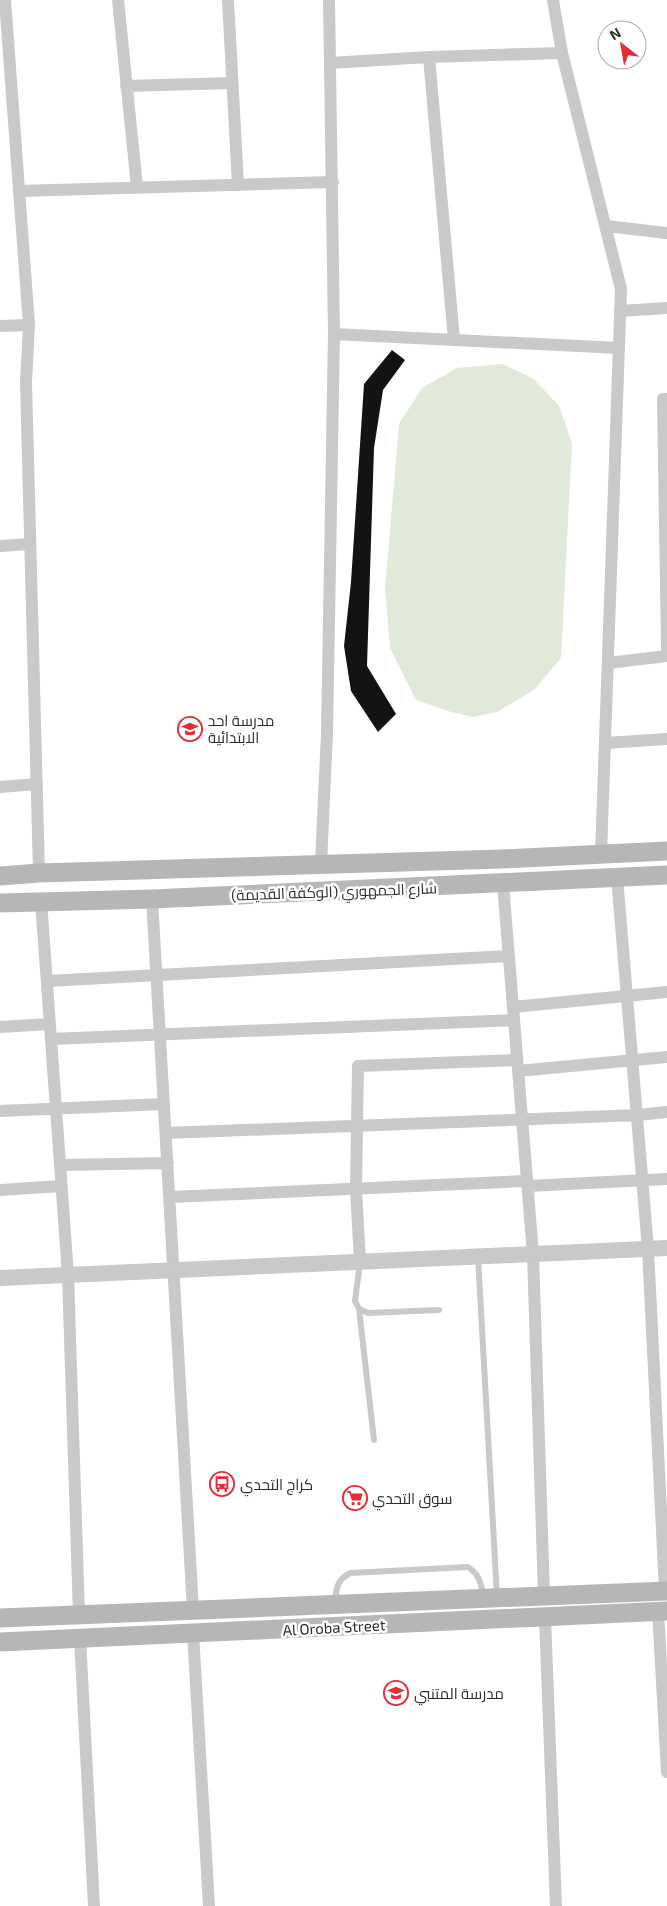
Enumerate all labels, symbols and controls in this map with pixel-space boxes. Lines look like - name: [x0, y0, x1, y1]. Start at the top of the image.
- north arrow: [597, 20, 647, 70]
- text: N: [606, 24, 624, 43]
- place label: مدرسة احد الابتدائية: [208, 711, 274, 746]
- school or university icon: مدرسة احد الابتدائية: [177, 716, 203, 742]
- street label: شارع الجمهوري (الوكفة القديمة): [231, 878, 437, 908]
- bus stop icon: كراج التحدي: [209, 1471, 235, 1497]
- place label: كراج التحدي: [240, 1475, 313, 1497]
- supermarket icon: سوق التحدي: [342, 1485, 368, 1511]
- place label: سوق التحدي: [372, 1489, 452, 1511]
- street label: Al Oroba Street: [282, 1615, 386, 1639]
- school or university icon: مدرسة المتنبي: [383, 1680, 409, 1706]
- place label: مدرسة المتنبي: [414, 1684, 504, 1706]

